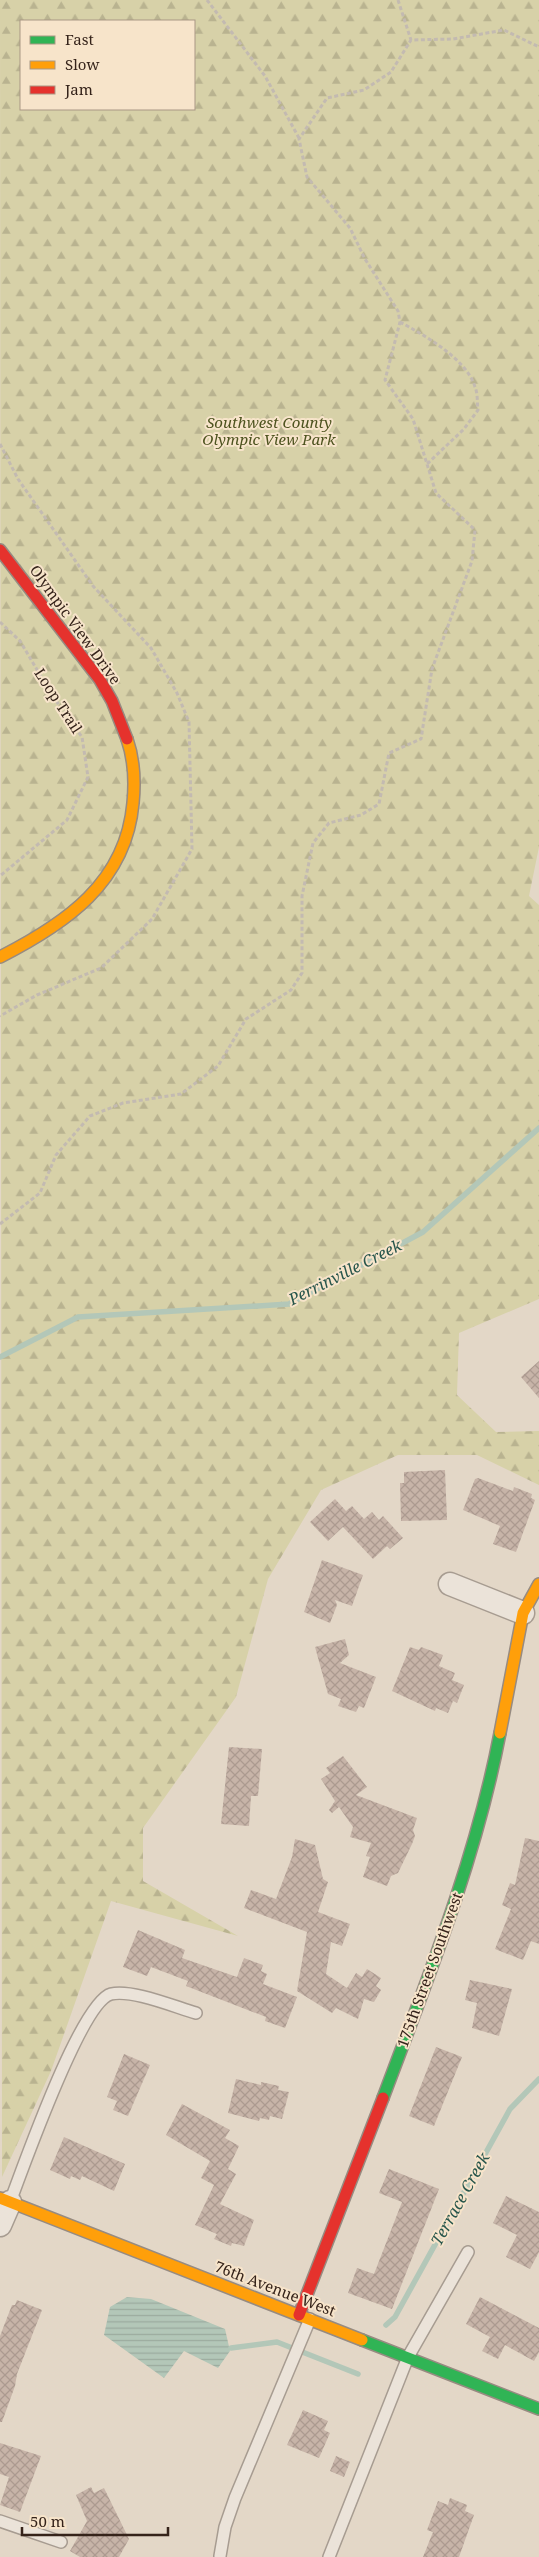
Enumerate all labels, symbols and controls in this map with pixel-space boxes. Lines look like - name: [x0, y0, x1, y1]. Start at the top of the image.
- legend: [20, 20, 195, 110]
- text: Fast: [65, 29, 94, 49]
- text: Slow: [65, 54, 99, 74]
- text: Jam: [64, 79, 93, 99]
- park label: Southwest County Olympic View Park: [202, 412, 336, 449]
- street label: Olympic View Drive: [26, 561, 126, 688]
- street label: Loop Trail: [30, 664, 87, 737]
- water label: Perrinville Creek: [284, 1234, 406, 1311]
- street label: 175th Street Southwest: [392, 1889, 466, 2050]
- water label: Terrace Creek: [425, 2148, 495, 2249]
- street label: 76th Avenue West: [212, 2256, 339, 2320]
- scale bar: [22, 2504, 169, 2536]
- text: 50 m: [30, 2511, 65, 2531]

